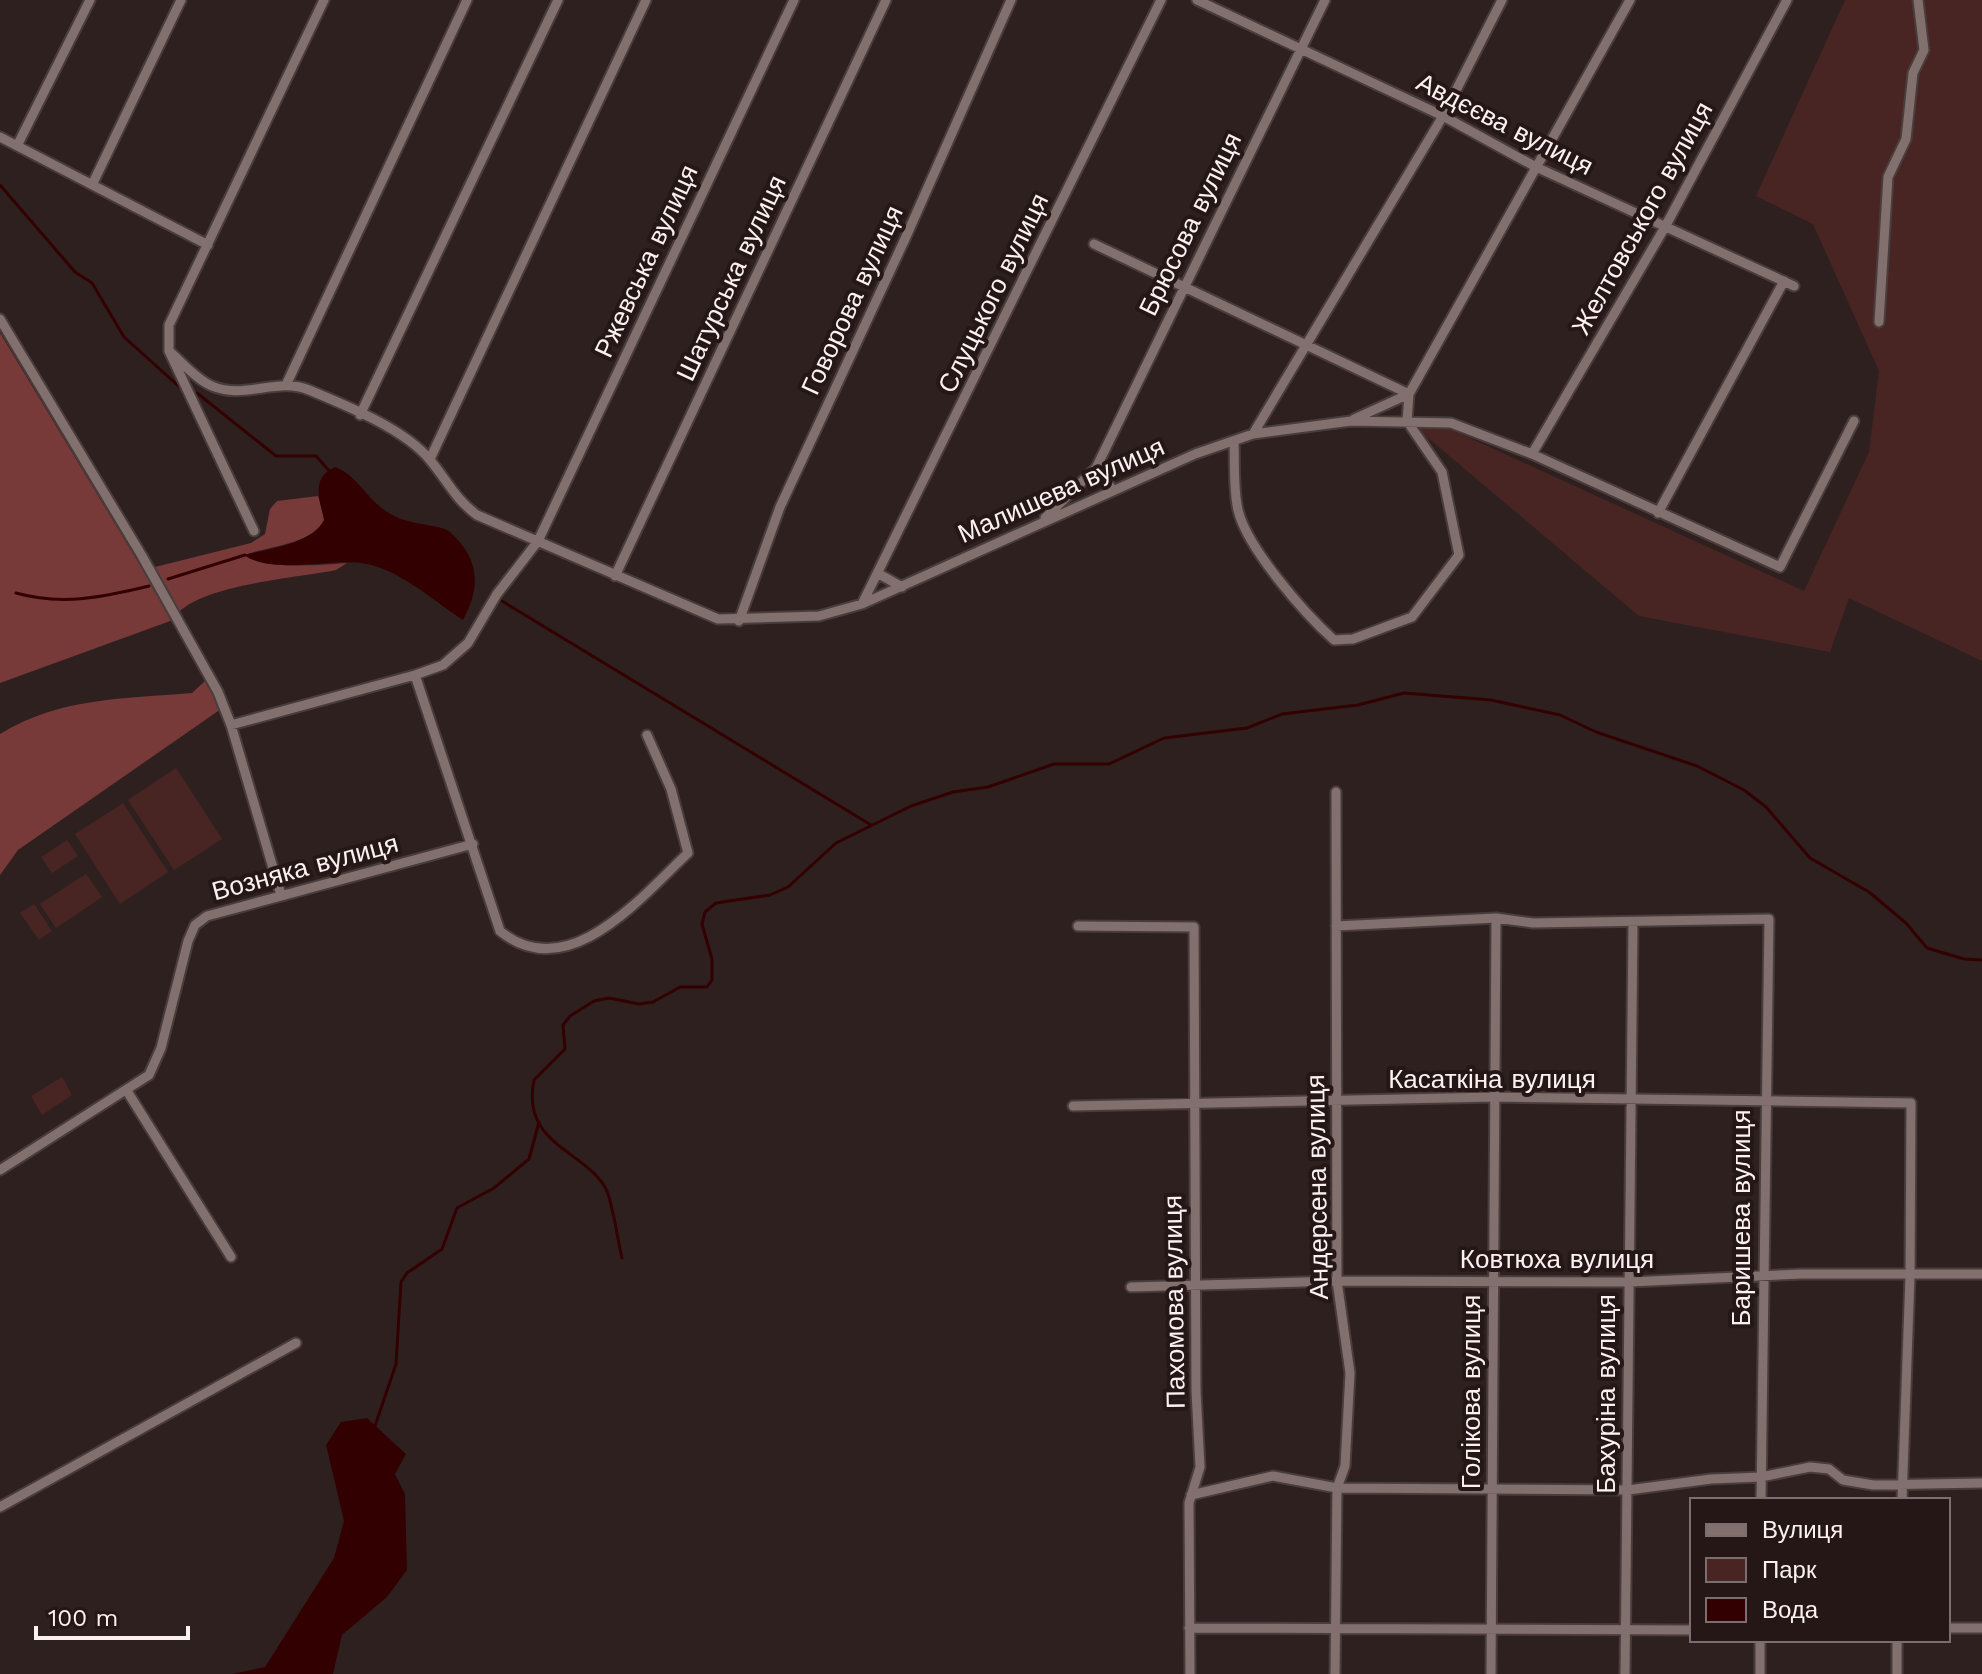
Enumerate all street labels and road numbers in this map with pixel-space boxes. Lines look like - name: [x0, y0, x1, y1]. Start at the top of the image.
- street label: Авдєєва вулиця: [1412, 67, 1598, 181]
- street label: Желтовського вулиця: [1566, 96, 1718, 340]
- street label: Брюсова вулиця: [1133, 128, 1247, 320]
- street label: Ржевська вулиця: [588, 160, 704, 362]
- street label: Шатурська вулиця: [670, 170, 792, 386]
- street label: Слуцького вулиця: [932, 188, 1054, 398]
- street label: Говорова вулиця: [795, 201, 909, 399]
- street label: Малишева вулиця: [953, 431, 1169, 549]
- street label: Возняка вулиця: [209, 828, 401, 906]
- street label: Касаткіна вулиця: [1388, 1064, 1596, 1094]
- street label: Андерсена вулиця: [1300, 1074, 1334, 1300]
- street label: Баришева вулиця: [1726, 1109, 1756, 1327]
- street label: Пахомова вулиця: [1157, 1195, 1191, 1409]
- street label: Ковтюха вулиця: [1460, 1244, 1654, 1274]
- street label: Бахуріна вулиця: [1591, 1294, 1621, 1494]
- street label: Голікова вулиця: [1456, 1295, 1486, 1489]

